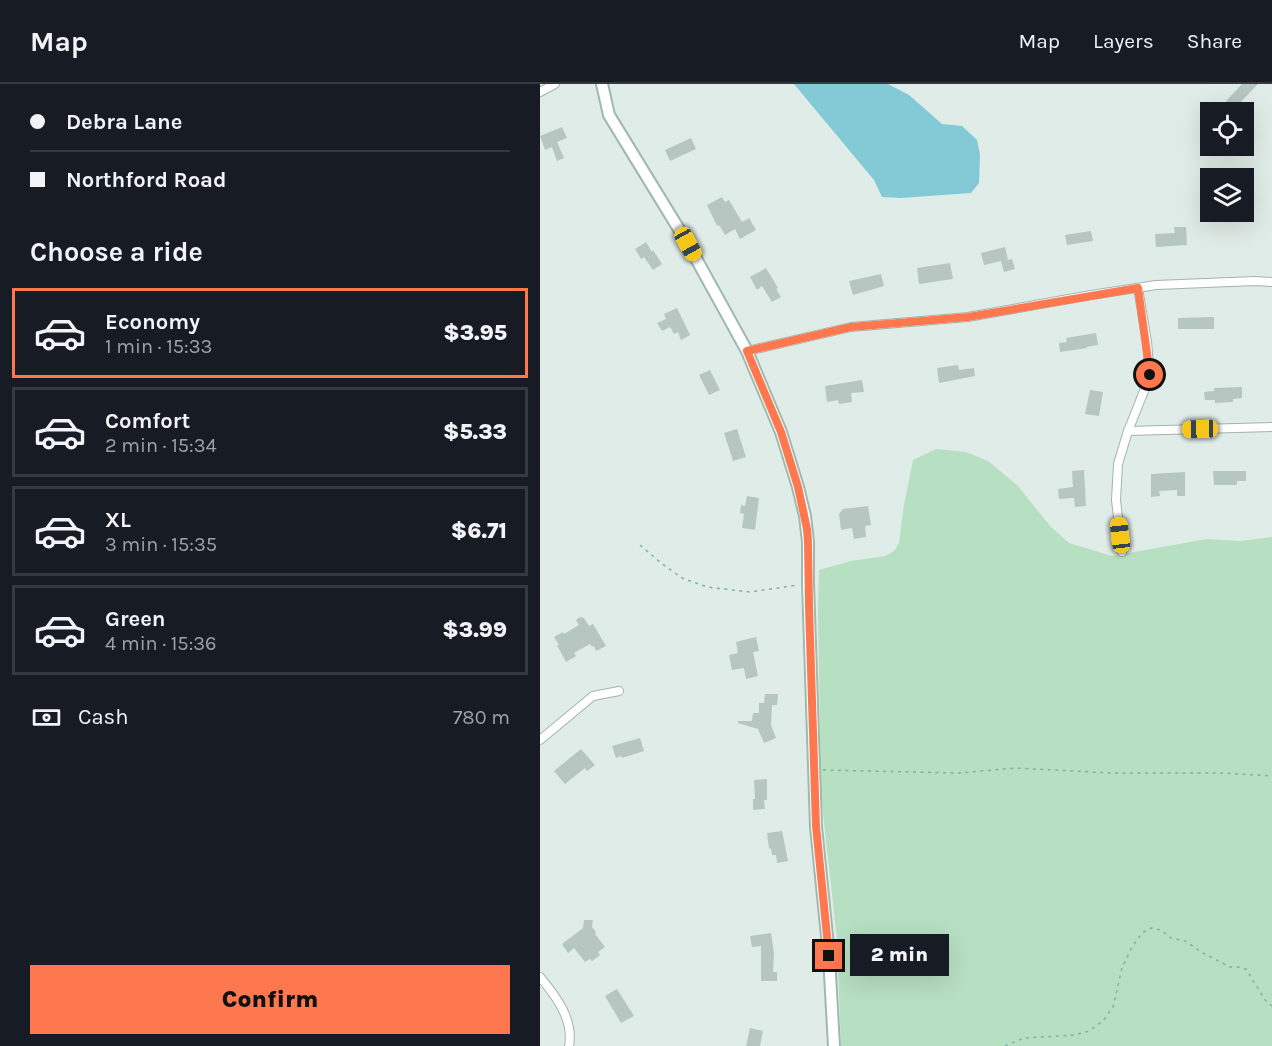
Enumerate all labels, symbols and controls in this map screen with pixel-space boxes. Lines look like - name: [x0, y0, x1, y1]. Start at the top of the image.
- text: Map: [30, 25, 88, 58]
- text: Map: [1018, 29, 1060, 53]
- text: Layers: [1093, 29, 1154, 53]
- text: Share: [1187, 29, 1242, 53]
- map controls: [1200, 102, 1254, 222]
- button: locate: [1200, 102, 1254, 156]
- text: Debra Lane: [66, 109, 182, 135]
- text: Northford Road: [66, 167, 226, 193]
- button: layers: [1200, 168, 1254, 222]
- car: [671, 224, 705, 264]
- text: Choose a ride: [30, 236, 203, 268]
- icon: car: [33, 306, 87, 360]
- text: Economy: [105, 309, 200, 335]
- text: $3.95: [443, 320, 507, 346]
- text: 1 min · 15:33: [105, 335, 212, 358]
- route start: [1136, 361, 1163, 388]
- icon: car: [33, 405, 87, 459]
- text: Comfort: [105, 408, 190, 434]
- text: $5.33: [443, 419, 507, 445]
- car: [1182, 420, 1218, 438]
- text: 2 min · 15:34: [105, 434, 217, 457]
- icon: car: [33, 504, 87, 558]
- text: XL: [105, 507, 131, 533]
- car: [1109, 516, 1131, 554]
- text: $6.71: [451, 518, 507, 544]
- text: 3 min · 15:35: [105, 533, 217, 556]
- icon: car: [33, 603, 87, 657]
- text: Green: [105, 606, 166, 632]
- text: $3.99: [442, 617, 507, 643]
- text: 4 min · 15:36: [105, 632, 217, 655]
- icon: cash: [30, 701, 63, 734]
- text: Cash: [78, 704, 128, 730]
- text: 780 m: [453, 706, 510, 729]
- callout: 2 min: [850, 935, 949, 977]
- route end: [815, 942, 842, 969]
- text: 2 min: [871, 943, 928, 966]
- button: Confirm: [30, 965, 510, 1034]

